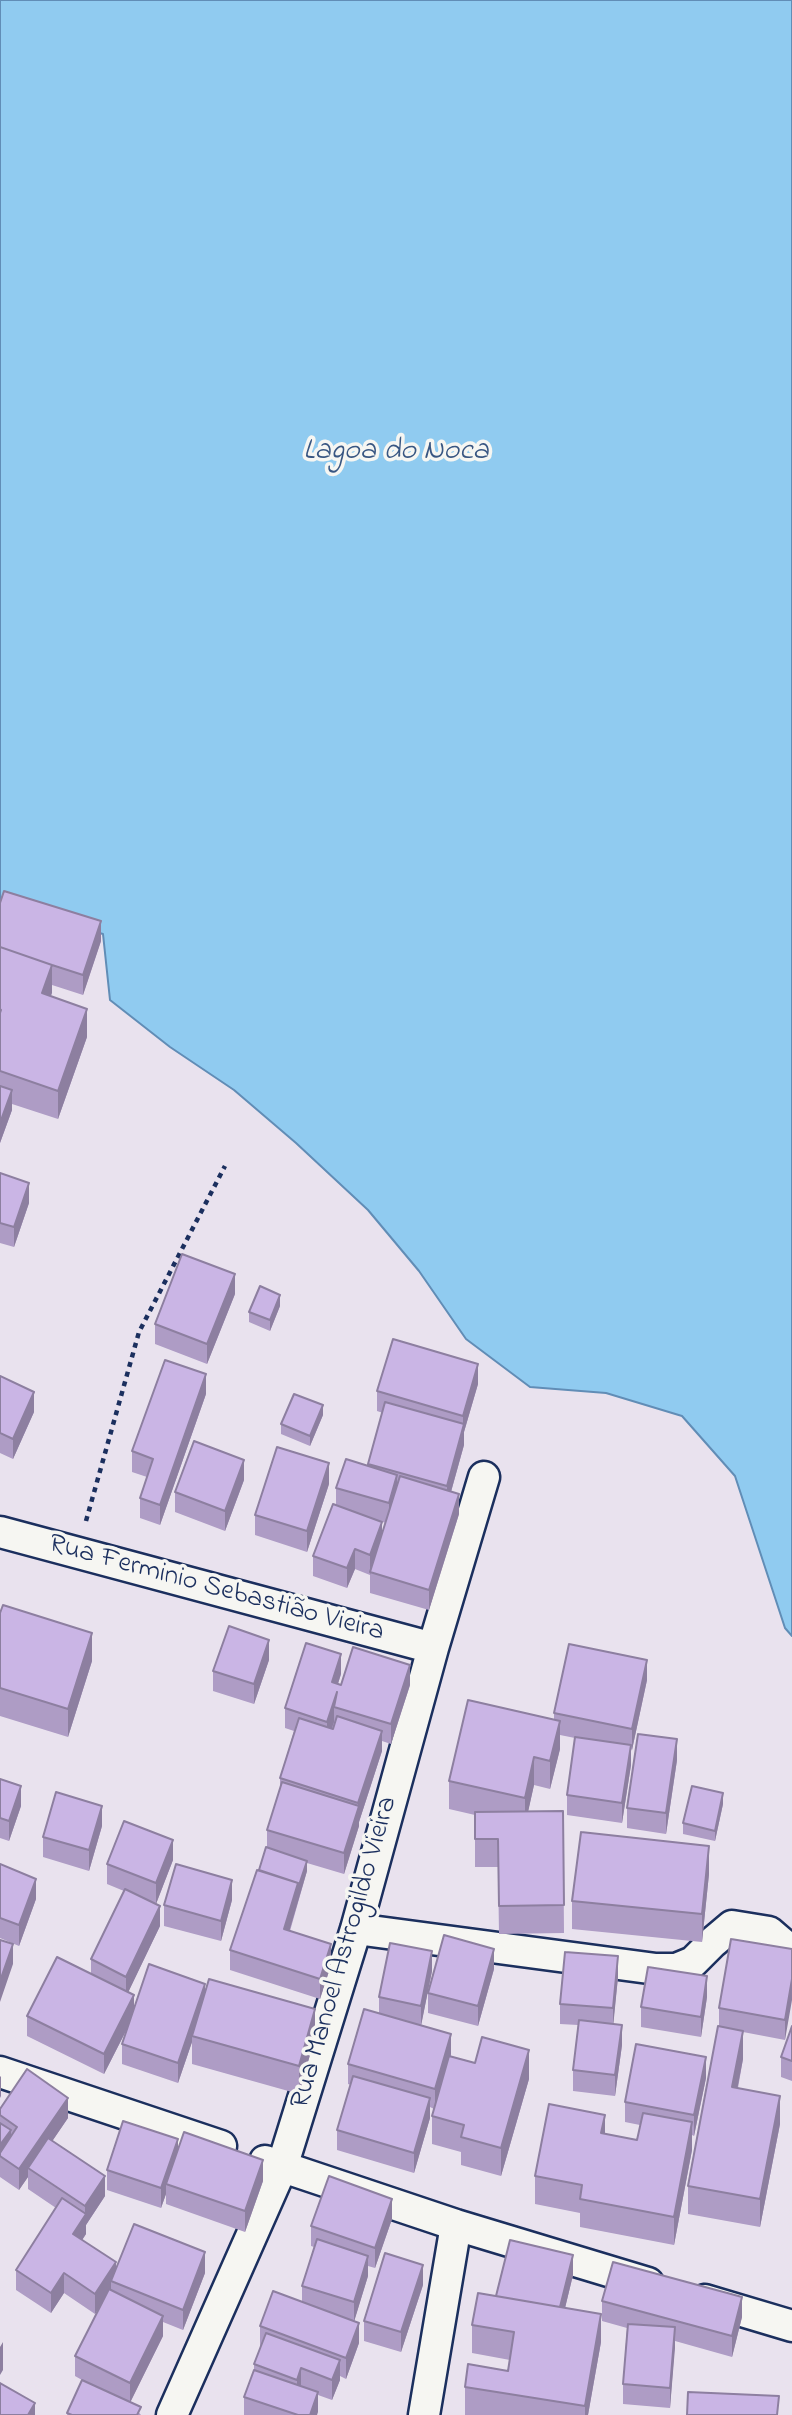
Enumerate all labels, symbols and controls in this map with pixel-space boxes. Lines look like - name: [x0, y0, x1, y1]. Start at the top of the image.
- water label: Lagoa do Noca: [303, 435, 489, 471]
- street label: Rua Ferminio Sebastião Vieira: [45, 1529, 387, 1651]
- street label: Rua Manoel Astrogildo Vieira: [285, 1793, 407, 2113]

